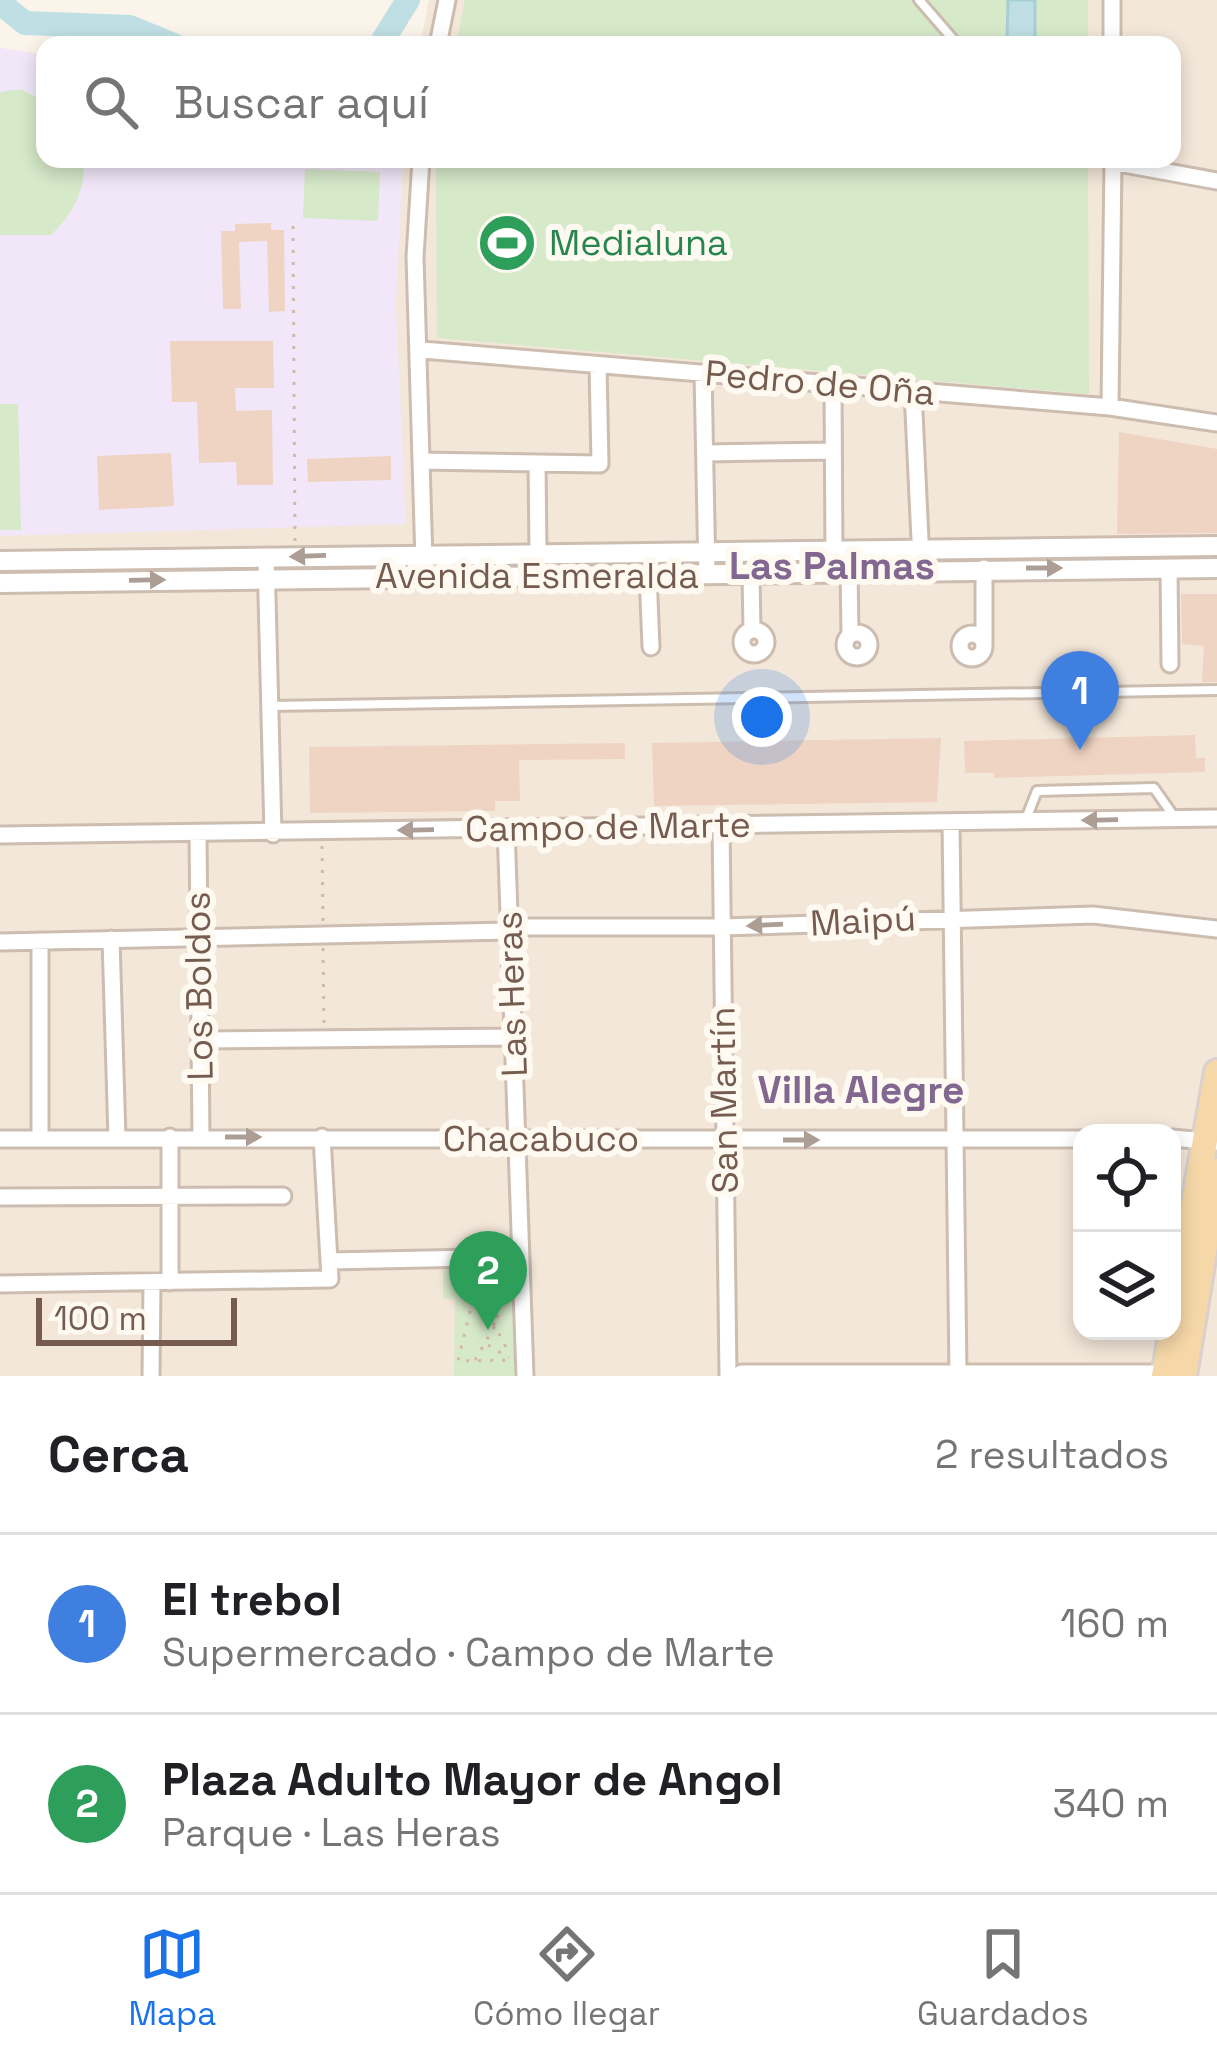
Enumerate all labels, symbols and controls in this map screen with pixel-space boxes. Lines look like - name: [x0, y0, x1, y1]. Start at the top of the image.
- search box: [36, 36, 1181, 168]
- icon: search: [78, 69, 144, 135]
- text: Buscar aquí: [174, 74, 429, 131]
- sports icon: Medialuna: [476, 212, 538, 274]
- place label: Medialuna: [549, 220, 728, 266]
- street label: Pedro de Oña: [703, 350, 937, 416]
- district label: Las Palmas: [729, 541, 935, 590]
- one-way arrow: [288, 546, 326, 565]
- street label: Avenida Esmeralda: [375, 553, 699, 599]
- one-way arrow: [1026, 558, 1064, 578]
- one-way arrow: [129, 570, 167, 589]
- pin: 1: [1041, 651, 1119, 750]
- your location: [732, 687, 792, 747]
- street label: Campo de Marte: [465, 802, 751, 852]
- one-way arrow: [1080, 810, 1118, 830]
- one-way arrow: [396, 821, 434, 840]
- street label: Los Boldos: [174, 891, 224, 1081]
- street label: Maipú: [809, 895, 917, 947]
- street label: Las Heras: [486, 910, 538, 1078]
- one-way arrow: [745, 916, 783, 935]
- street label: San Martín: [699, 1006, 749, 1194]
- district label: Villa Alegre: [758, 1065, 964, 1114]
- street label: Chacabuco: [443, 1116, 639, 1162]
- map controls: [1073, 1124, 1181, 1340]
- button: locate: [1073, 1124, 1181, 1232]
- one-way arrow: [225, 1128, 263, 1147]
- one-way arrow: [783, 1131, 821, 1150]
- pin: 2: [449, 1231, 527, 1330]
- button: layers: [1073, 1232, 1181, 1340]
- scale bar: [36, 1292, 237, 1345]
- text: 100 m: [54, 1298, 147, 1340]
- text: Cerca: [48, 1422, 189, 1487]
- text: 2 resultados: [935, 1430, 1169, 1479]
- text: El trebol: [162, 1571, 342, 1628]
- text: 1: [78, 1599, 96, 1648]
- text: 160 m: [1060, 1599, 1169, 1648]
- text: Supermercado · Campo de Marte: [162, 1628, 775, 1677]
- text: Plaza Adulto Mayor de Angol: [162, 1751, 783, 1808]
- text: 2: [75, 1779, 99, 1828]
- text: 340 m: [1053, 1779, 1169, 1828]
- text: Parque · Las Heras: [162, 1808, 501, 1857]
- tab: Mapa: [128, 1921, 216, 2035]
- tab: Cómo llegar: [473, 1921, 660, 2035]
- tab: Guardados: [917, 1921, 1089, 2035]

